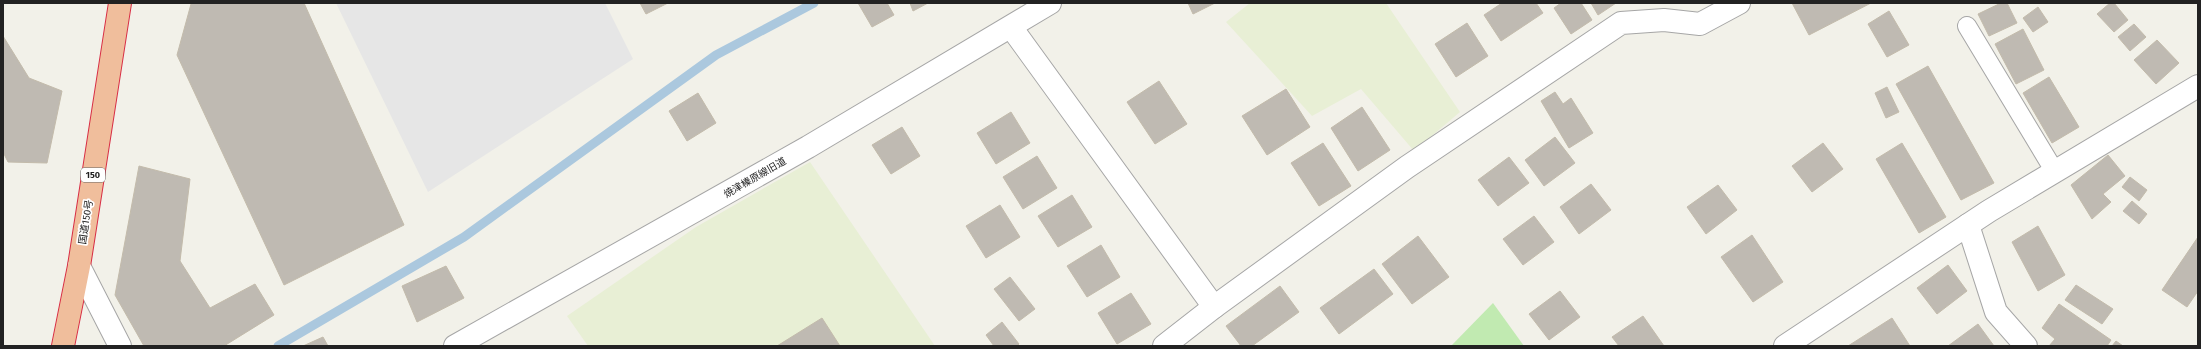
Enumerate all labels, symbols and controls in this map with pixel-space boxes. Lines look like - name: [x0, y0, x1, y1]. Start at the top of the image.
- street label: 焼津榛原線旧道: [722, 155, 788, 201]
- road number: 150: [81, 168, 105, 182]
- street label: 国道150号: [77, 199, 95, 245]

